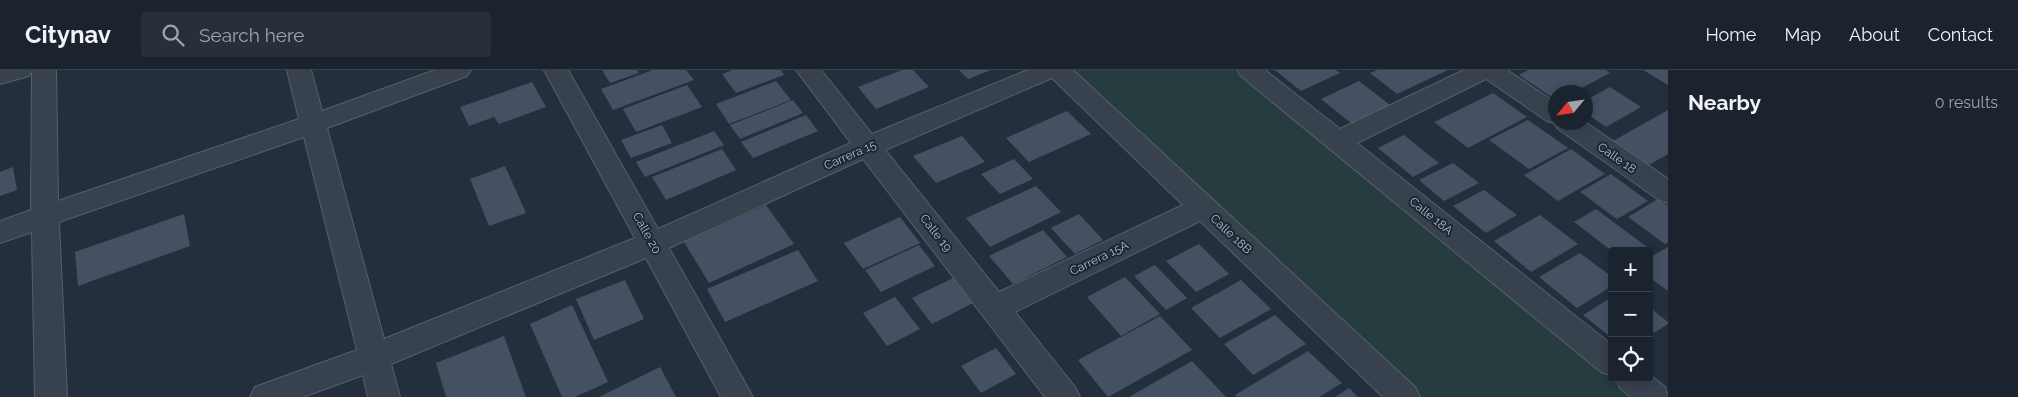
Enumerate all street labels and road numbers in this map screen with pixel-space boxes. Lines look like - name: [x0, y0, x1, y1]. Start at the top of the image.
- street label: Carrera 15: [822, 137, 879, 173]
- street label: Calle 18: [1595, 140, 1639, 176]
- street label: Calle 18A: [1407, 194, 1455, 238]
- street label: Calle 20: [630, 210, 664, 256]
- street label: Calle 18B: [1207, 211, 1255, 257]
- street label: Calle 19: [917, 212, 955, 254]
- street label: Carrera 15A: [1067, 238, 1131, 278]

